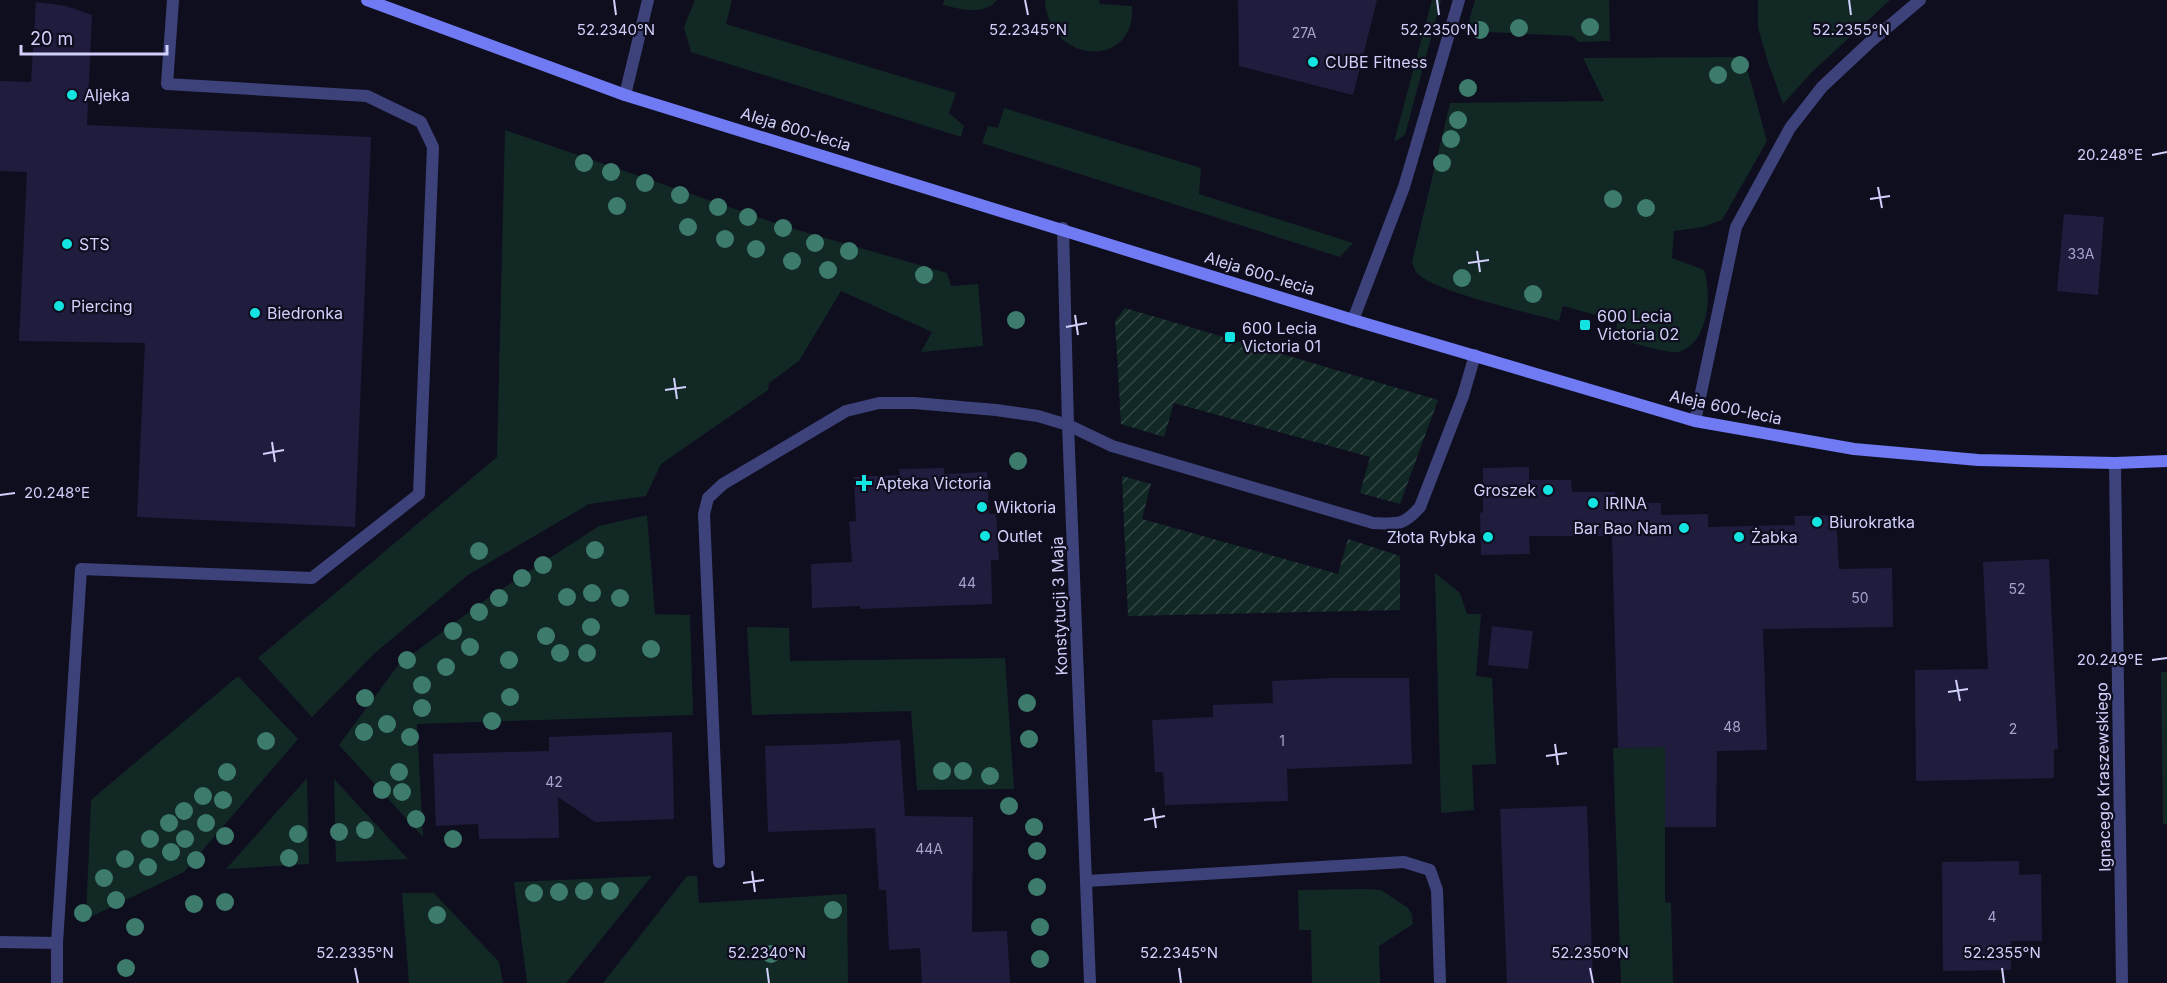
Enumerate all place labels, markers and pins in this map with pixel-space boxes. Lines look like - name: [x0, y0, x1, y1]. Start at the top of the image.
- place label: CUBE Fitness: [1325, 52, 1427, 72]
- marker: CUBE Fitness: [1306, 55, 1320, 69]
- place label: Aljeka: [84, 85, 130, 105]
- marker: Aljeka: [65, 88, 79, 102]
- place label: STS: [79, 234, 110, 254]
- marker: STS: [60, 237, 74, 251]
- place label: Piercing: [71, 296, 132, 316]
- marker: Piercing: [52, 299, 66, 313]
- place label: Biedronka: [267, 303, 343, 323]
- marker: Biedronka: [248, 306, 262, 320]
- place label: 600 Lecia Victoria 02: [1597, 306, 1679, 344]
- place label: 600 Lecia Victoria 01: [1242, 318, 1321, 356]
- marker: 600 Lecia Victoria 02: [1578, 318, 1592, 332]
- marker: 600 Lecia Victoria 01: [1223, 330, 1237, 344]
- place label: Apteka Victoria: [876, 473, 991, 493]
- marker: Apteka Victoria: [857, 476, 871, 490]
- place label: Groszek: [1474, 480, 1536, 500]
- marker: Groszek: [1541, 483, 1555, 497]
- place label: IRINA: [1605, 493, 1647, 513]
- marker: IRINA: [1586, 496, 1600, 510]
- place label: Wiktoria: [994, 497, 1056, 517]
- marker: Wiktoria: [975, 500, 989, 514]
- place label: Biurokratka: [1829, 512, 1915, 532]
- marker: Biurokratka: [1810, 515, 1824, 529]
- place label: Bar Bao Nam: [1573, 518, 1672, 538]
- marker: Bar Bao Nam: [1677, 521, 1691, 535]
- place label: Outlet: [997, 526, 1042, 546]
- place label: Złota Rybka: [1387, 527, 1476, 547]
- place label: Żabka: [1751, 527, 1798, 547]
- marker: Outlet: [978, 529, 992, 543]
- marker: Złota Rybka: [1481, 530, 1495, 544]
- marker: Żabka: [1732, 530, 1746, 544]

